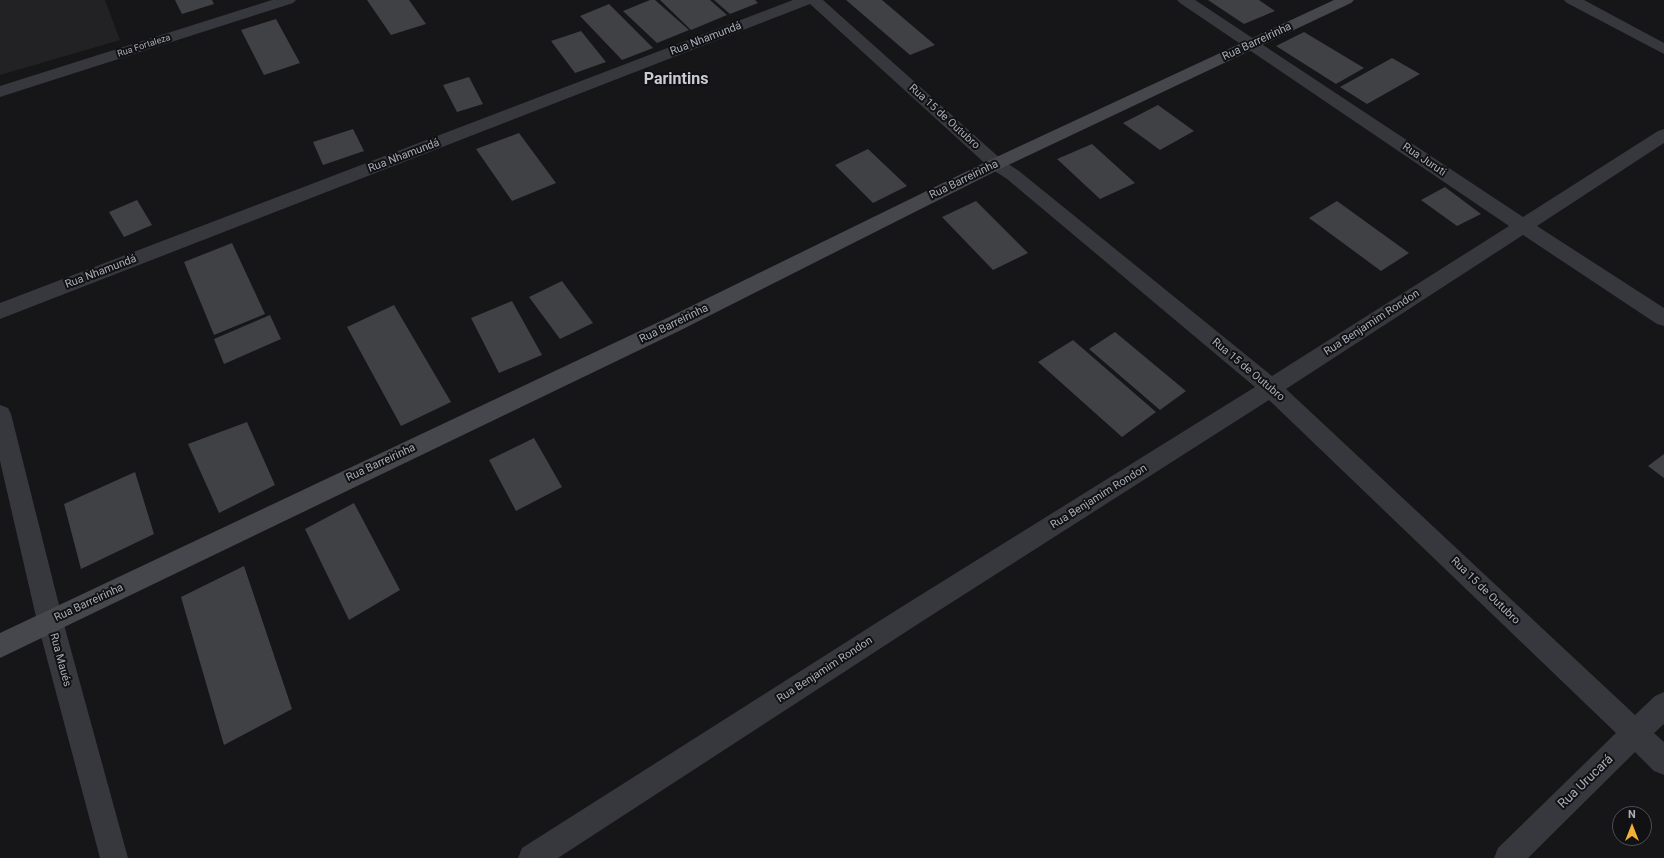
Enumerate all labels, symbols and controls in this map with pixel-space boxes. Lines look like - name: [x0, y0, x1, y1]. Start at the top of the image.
- street label: Rua Nhamundá: [668, 19, 744, 59]
- street label: Rua Barreirinha: [1220, 20, 1294, 64]
- street label: Rua Fortaleza: [116, 32, 172, 60]
- district label: Parintins: [644, 70, 708, 90]
- street label: Rua 15 de Outubro: [906, 82, 982, 152]
- street label: Rua Nhamundá: [366, 136, 442, 176]
- street label: Rua Juruti: [1400, 141, 1448, 179]
- street label: Rua Barreirinha: [928, 158, 1000, 202]
- street label: Rua Nhamundá: [63, 252, 139, 292]
- street label: Rua Benjamim Rondon: [1322, 287, 1422, 359]
- street label: Rua Barreirinha: [638, 302, 710, 346]
- street label: Rua 15 de Outubro: [1209, 336, 1287, 404]
- street label: Rua Barreirinha: [344, 441, 418, 485]
- street label: Rua Benjamim Rondon: [1048, 462, 1150, 532]
- street label: Rua 15 de Outubro: [1448, 555, 1522, 627]
- street label: Rua Barreirinha: [52, 581, 126, 625]
- street label: Rua Maués: [47, 632, 73, 688]
- street label: Rua Benjamim Rondon: [775, 634, 875, 706]
- street label: Rua Urucará: [1555, 752, 1617, 812]
- north arrow: [1612, 806, 1652, 846]
- text: N: [1628, 808, 1636, 821]

